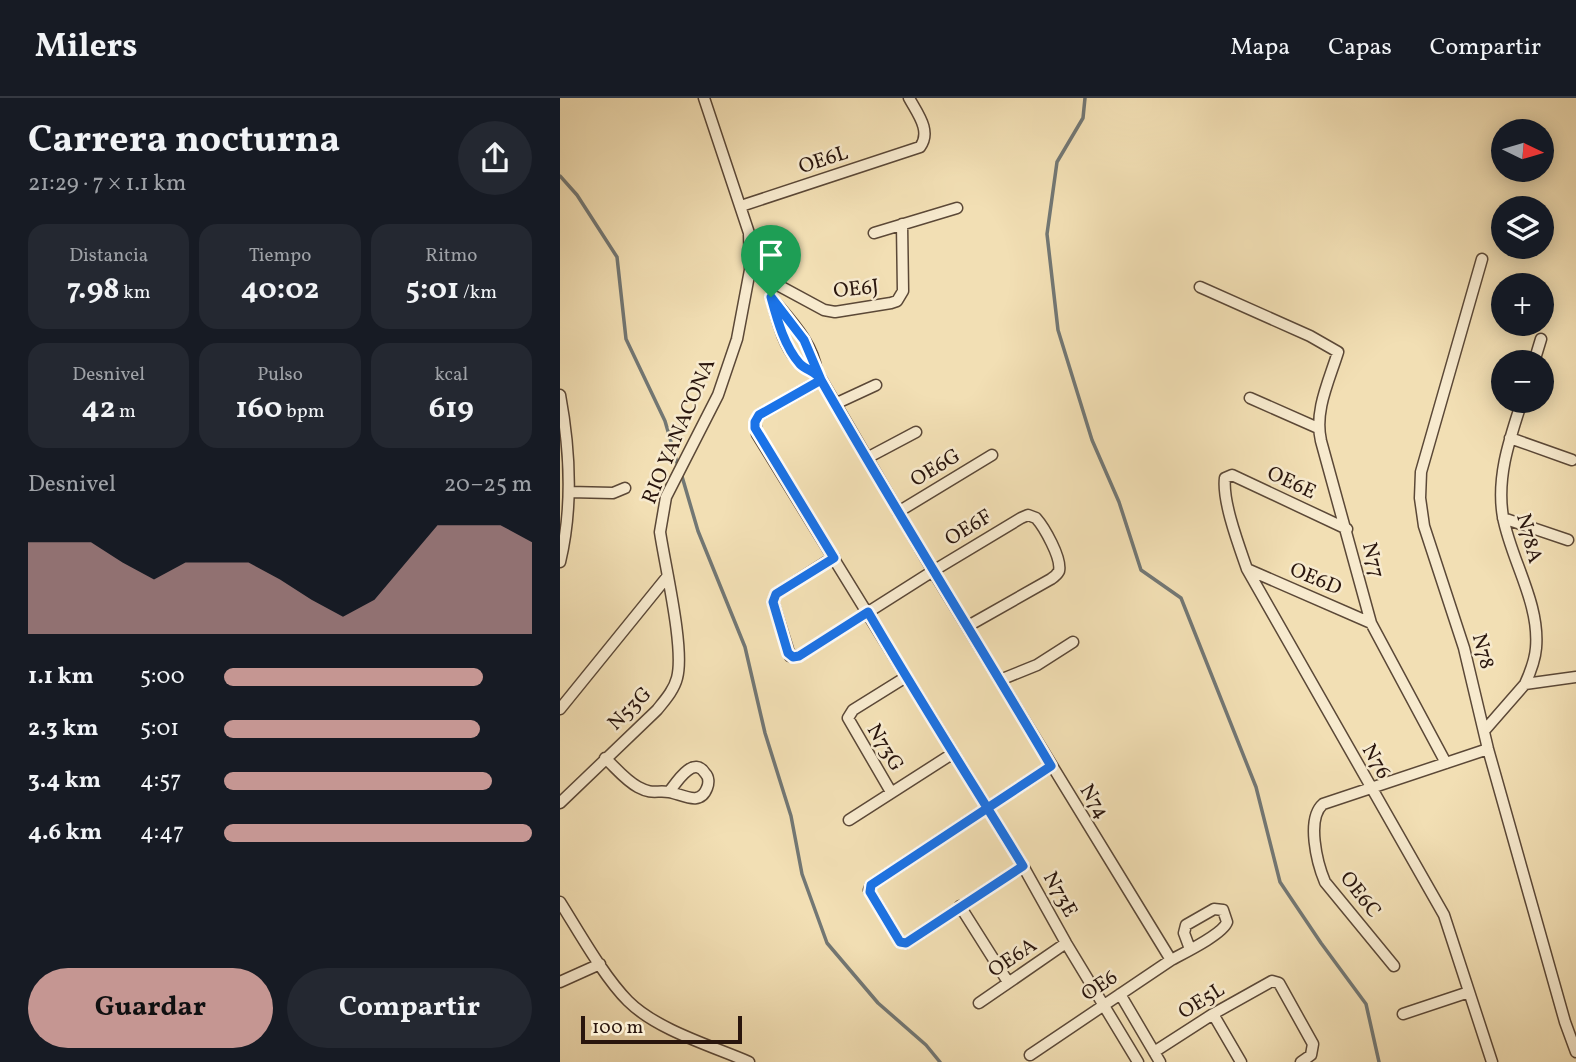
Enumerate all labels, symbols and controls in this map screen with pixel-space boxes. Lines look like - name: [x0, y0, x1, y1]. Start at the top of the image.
- text: Milers: [35, 25, 138, 71]
- text: Mapa: [1230, 31, 1290, 65]
- text: Capas: [1328, 31, 1392, 65]
- text: Compartir: [1430, 31, 1541, 65]
- text: Carrera nocturna: [28, 115, 340, 168]
- north arrow: [1491, 119, 1554, 182]
- map controls: [1491, 119, 1554, 413]
- button: share: [458, 121, 532, 195]
- street label: OE6L: [795, 139, 852, 182]
- text: 21:29 · 7 × 1.1 km: [28, 168, 186, 200]
- button: layers: [1491, 196, 1554, 259]
- pin: [741, 225, 801, 297]
- icon: arrive: [752, 236, 790, 274]
- text: Distancia: [69, 243, 148, 269]
- text: Tiempo: [249, 243, 311, 269]
- text: Ritmo: [425, 243, 477, 269]
- text: 7.98: [67, 269, 120, 311]
- text: 40:02: [241, 269, 319, 311]
- text: 5:01: [406, 269, 459, 311]
- street label: OE6J: [832, 273, 880, 306]
- button: +: [1491, 273, 1554, 336]
- text: km: [120, 280, 151, 306]
- text: /km: [459, 280, 497, 306]
- button: −: [1491, 350, 1554, 413]
- street label: RIO YANACONA: [636, 354, 723, 509]
- text: Desnivel: [72, 362, 145, 388]
- text: Pulso: [257, 362, 303, 388]
- text: kcal: [434, 362, 468, 388]
- text: 42: [81, 388, 115, 430]
- text: 160: [236, 388, 283, 430]
- text: 619: [429, 388, 474, 430]
- text: m: [115, 399, 136, 425]
- text: bpm: [283, 399, 324, 425]
- street label: OE6G: [905, 442, 966, 495]
- street label: OE6E: [1262, 459, 1321, 507]
- text: Desnivel: [28, 469, 116, 501]
- text: 20–25 m: [444, 469, 532, 501]
- street label: OE6F: [940, 503, 998, 554]
- street label: N78A: [1508, 510, 1549, 567]
- street label: N77: [1354, 539, 1391, 581]
- street label: OE6D: [1285, 555, 1346, 603]
- street label: N78: [1464, 630, 1501, 672]
- text: 1.1 km: [28, 661, 94, 693]
- text: 5:00: [140, 661, 185, 693]
- street label: N53G: [601, 680, 659, 738]
- text: 2.3 km: [28, 713, 99, 745]
- text: 5:01: [140, 713, 179, 745]
- street label: N73G: [859, 718, 910, 777]
- street label: N76: [1354, 739, 1397, 785]
- text: 3.4 km: [28, 765, 101, 797]
- text: 4:57: [140, 765, 181, 797]
- street label: N74: [1072, 779, 1116, 825]
- text: 4.6 km: [28, 817, 102, 849]
- text: 4:47: [140, 817, 184, 849]
- street label: OE6C: [1332, 865, 1387, 924]
- street label: N73E: [1035, 866, 1084, 923]
- street label: OE6A: [983, 931, 1043, 985]
- street label: OE6: [1076, 963, 1124, 1009]
- button: Guardar: [28, 968, 273, 1048]
- button: Compartir: [287, 968, 532, 1048]
- street label: OE5L: [1173, 976, 1231, 1027]
- scale bar: [581, 1013, 742, 1045]
- text: 100 m: [592, 1015, 643, 1041]

